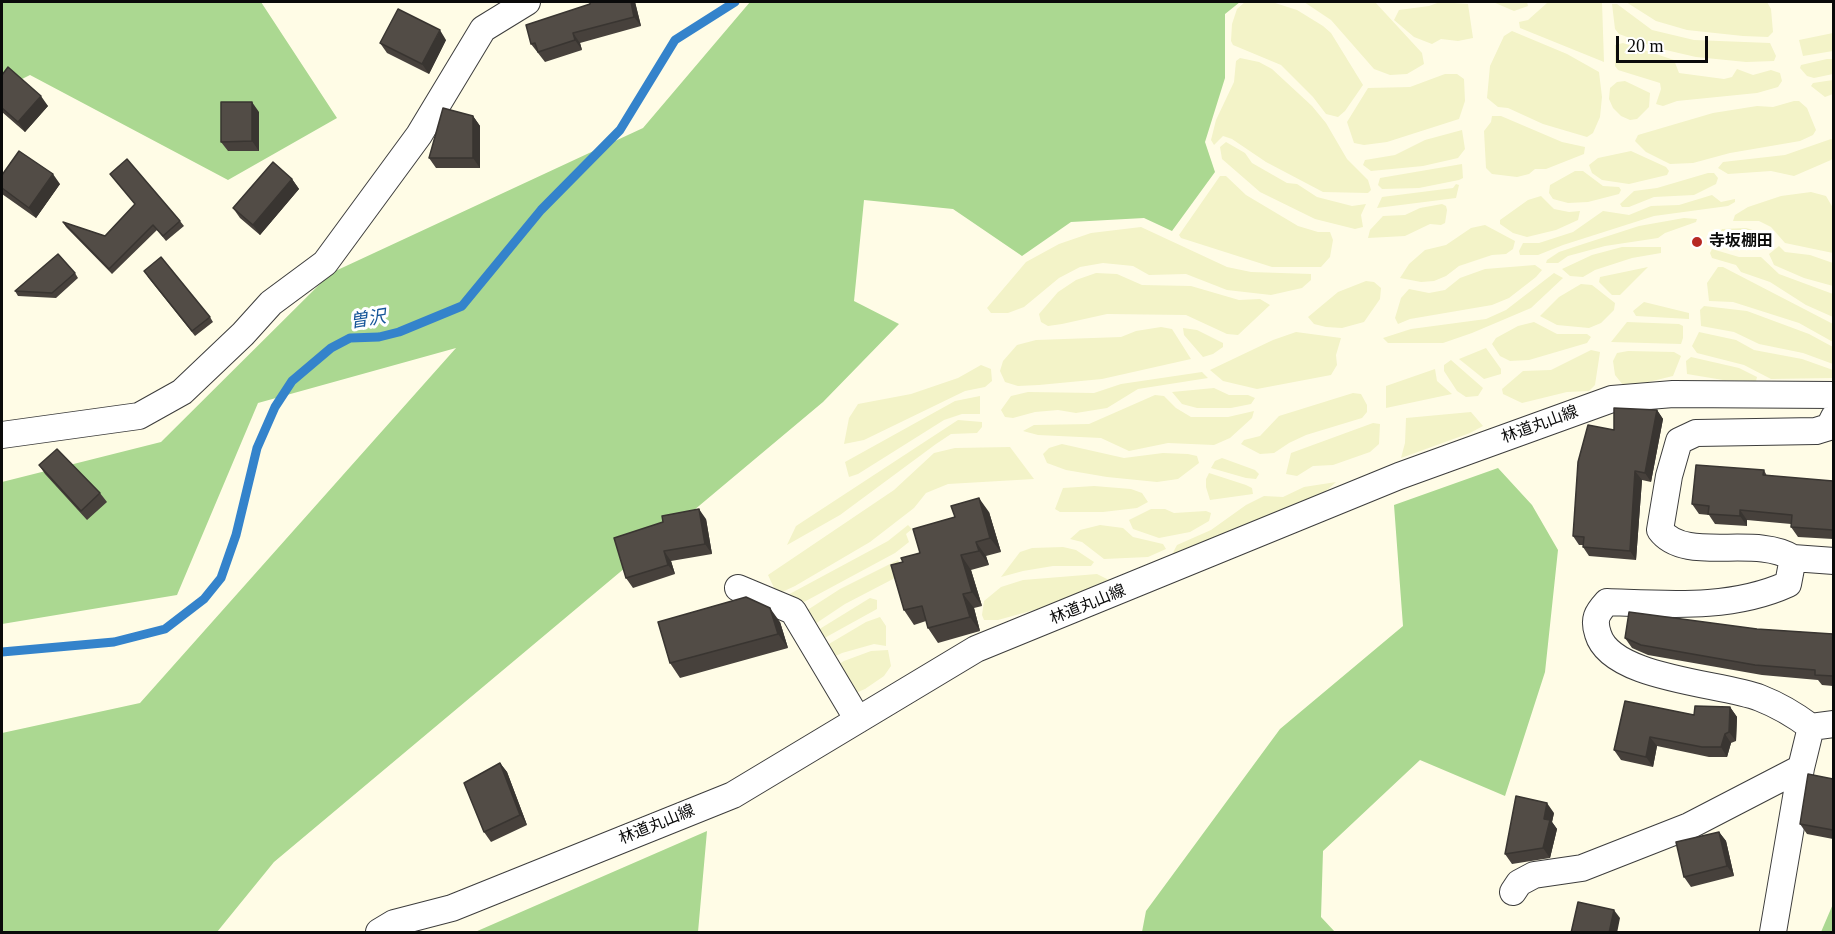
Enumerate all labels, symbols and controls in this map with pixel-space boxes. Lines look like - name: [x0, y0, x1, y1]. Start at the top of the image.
- scale bar: [1619, 24, 1710, 62]
- text: 20 m: [1627, 36, 1664, 56]
- place label: 寺坂棚田: [1709, 232, 1773, 252]
- marker: 寺坂棚田: [1690, 235, 1704, 249]
- water label: 曽沢: [349, 307, 387, 333]
- street label: 林道丸山線: [1499, 402, 1581, 448]
- street label: 林道丸山線: [1047, 581, 1129, 629]
- street label: 林道丸山線: [616, 801, 698, 849]

